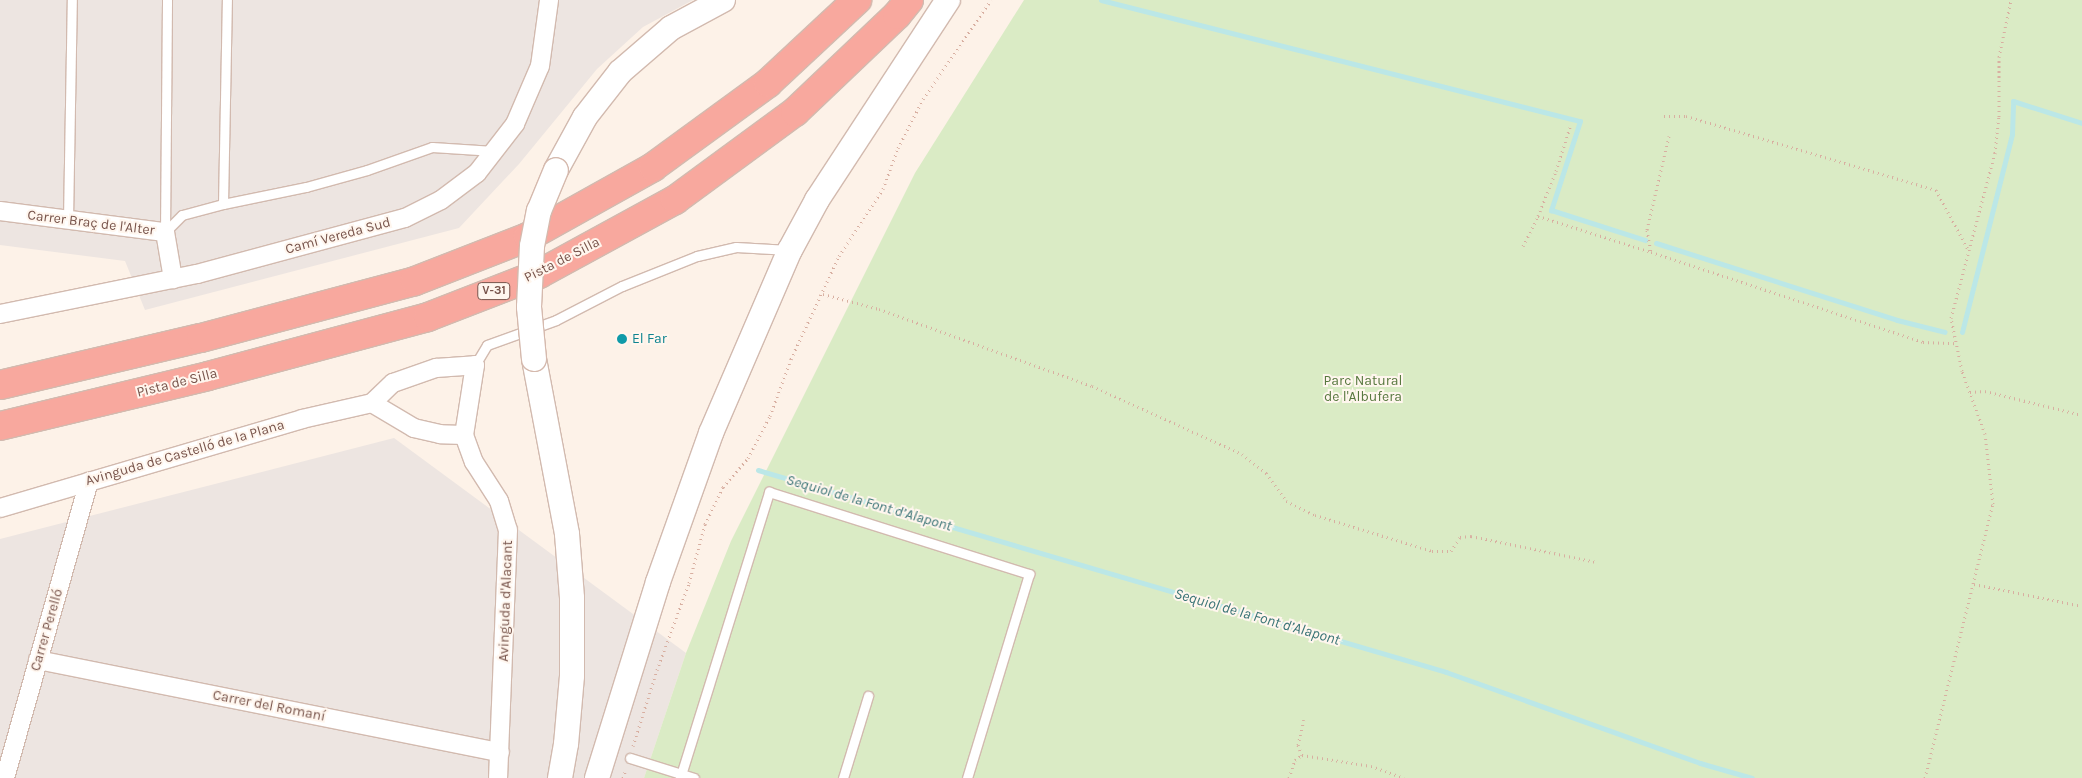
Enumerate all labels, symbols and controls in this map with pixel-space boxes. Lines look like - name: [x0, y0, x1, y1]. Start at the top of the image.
- street label: Carrer Braç de l'Alter: [26, 207, 156, 239]
- street label: Camí Vereda Sud: [284, 214, 392, 258]
- street label: Pista de Silla: [521, 234, 603, 286]
- road number: V-31: [476, 282, 512, 300]
- place label: El Far: [632, 331, 667, 347]
- marker: El Far: [616, 333, 628, 345]
- street label: Pista de Silla: [135, 365, 219, 401]
- park label: Parc Natural de l'Albufera: [1324, 373, 1402, 406]
- street label: Avinguda de Castelló de la Plana: [84, 417, 286, 489]
- water label: Sequiol de la Font d’Alapont: [784, 471, 954, 535]
- street label: Avinguda d'Alacant: [495, 540, 517, 662]
- water label: Sequiol de la Font d’Alapont: [1172, 585, 1342, 649]
- street label: Carrer Perelló: [27, 587, 67, 673]
- street label: Carrer del Romaní: [211, 687, 327, 725]

